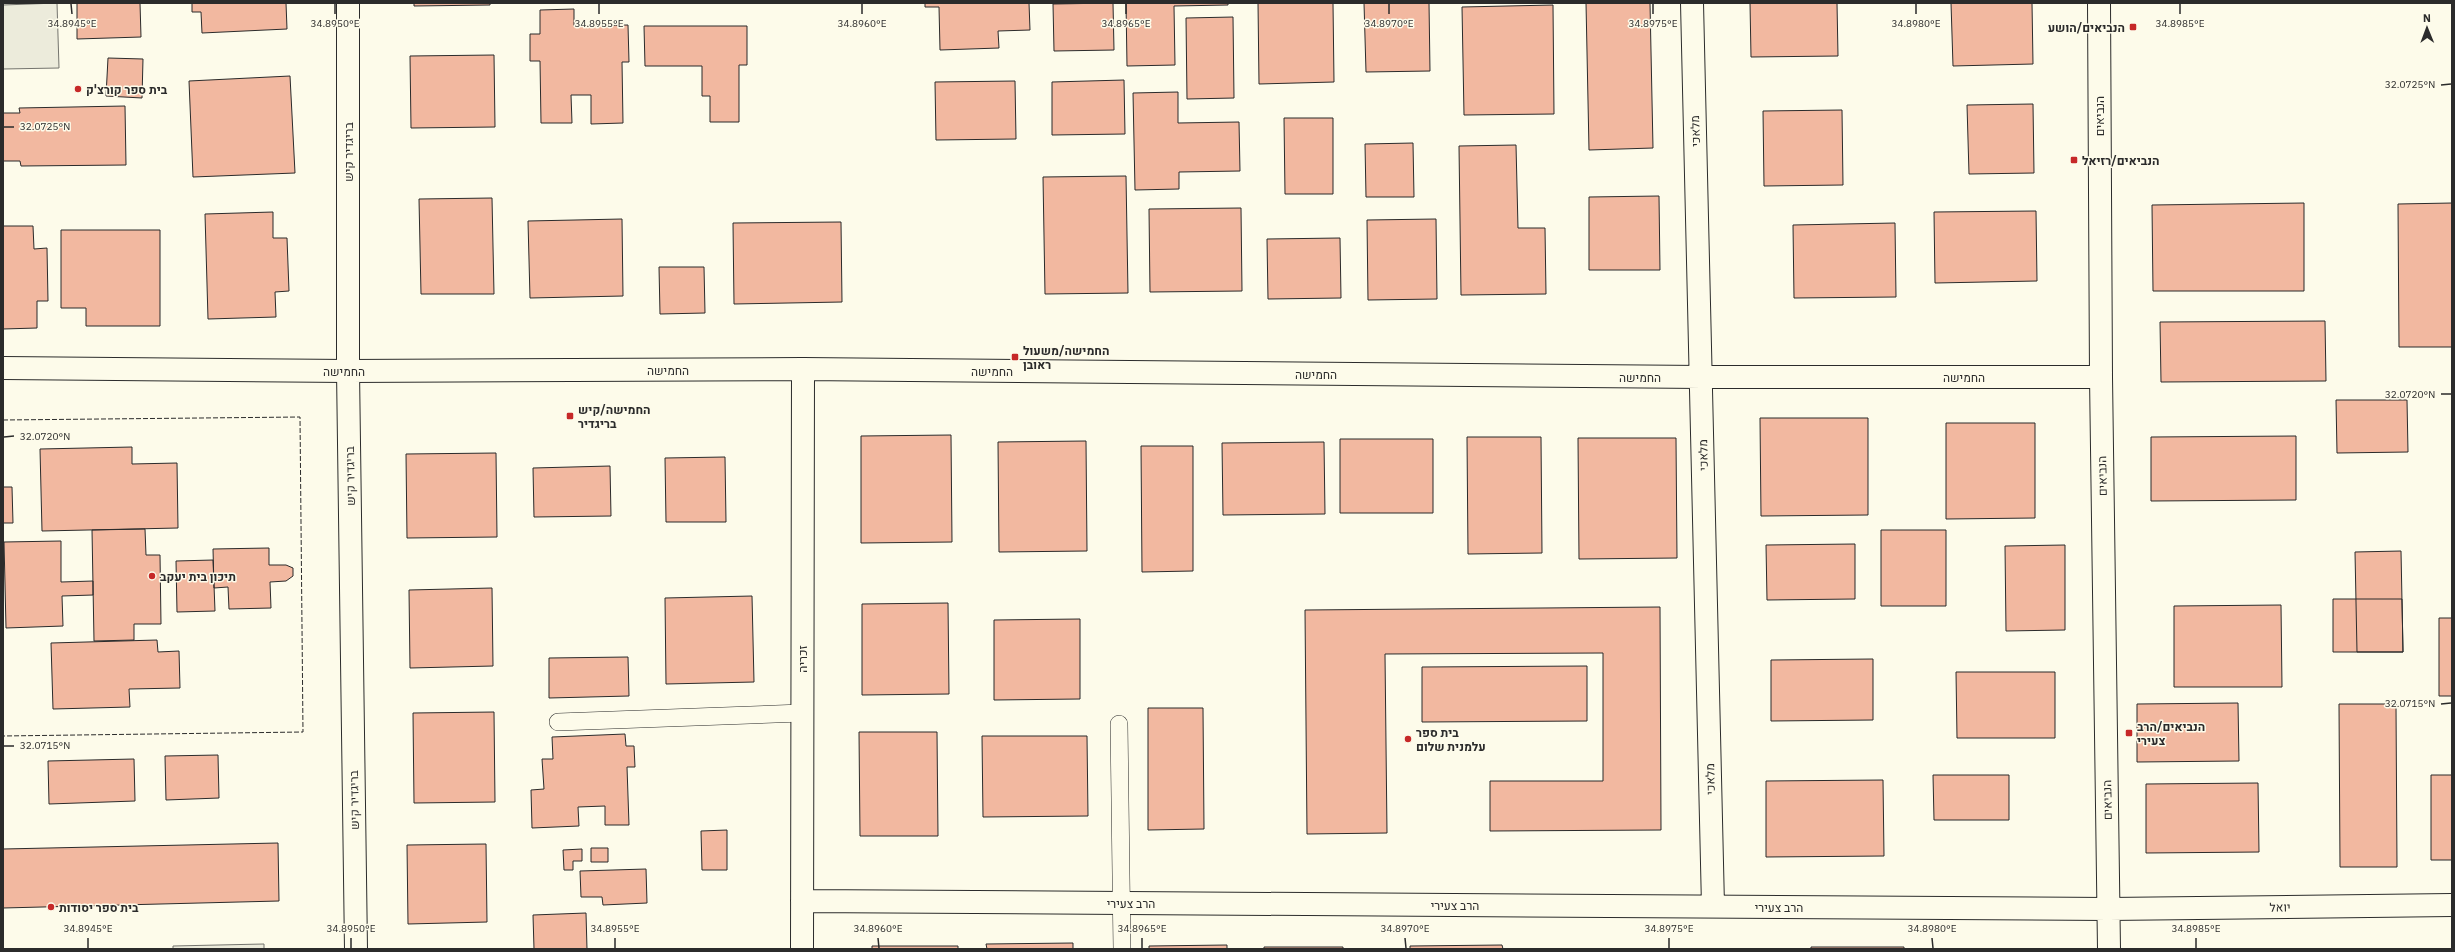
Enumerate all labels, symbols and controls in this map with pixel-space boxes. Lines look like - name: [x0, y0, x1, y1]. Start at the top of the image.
- north arrow: [2407, 8, 2447, 48]
- text: N: [2423, 11, 2431, 25]
- text: 34.8945°E: [47, 17, 97, 30]
- text: 34.8950°E: [310, 17, 360, 30]
- text: 34.8955°E: [574, 17, 624, 30]
- text: 34.8960°E: [837, 17, 887, 30]
- text: 34.8965°E: [1101, 17, 1151, 30]
- text: 34.8970°E: [1364, 17, 1414, 30]
- text: 34.8975°E: [1628, 17, 1678, 30]
- text: 34.8980°E: [1891, 17, 1941, 30]
- text: 34.8985°E: [2155, 17, 2205, 30]
- place label: הנביאים/הושע: [2048, 20, 2125, 35]
- marker: הנביאים/הושע: [2128, 22, 2138, 32]
- text: 32.0725°N: [2385, 78, 2435, 91]
- place label: בית ספר קורצ'ק: [86, 82, 168, 97]
- marker: בית ספר קורצ'ק: [73, 84, 83, 94]
- street label: הנביאים: [2092, 96, 2107, 136]
- street label: מלאכי: [1687, 115, 1703, 147]
- text: 32.0725°N: [20, 120, 70, 133]
- street label: בריגדיר קיש: [341, 121, 356, 182]
- place label: הנביאים/רזיאל: [2082, 153, 2159, 168]
- marker: הנביאים/רזיאל: [2069, 155, 2079, 165]
- place label: החמישה/משעול ראובן: [1023, 343, 1109, 372]
- marker: החמישה/משעול ראובן: [1010, 352, 1020, 362]
- street label: החמישה: [647, 363, 689, 378]
- street label: החמישה: [323, 364, 365, 379]
- street label: החמישה: [971, 364, 1013, 379]
- street label: החמישה: [1295, 367, 1337, 382]
- street label: החמישה: [1619, 370, 1661, 385]
- street label: החמישה: [1943, 370, 1985, 385]
- text: 32.0720°N: [2385, 388, 2435, 401]
- place label: החמישה/קיש בריגדיר: [578, 402, 651, 431]
- marker: החמישה/קיש בריגדיר: [565, 411, 575, 421]
- text: 32.0720°N: [20, 430, 70, 443]
- street label: מלאכי: [1695, 439, 1711, 471]
- street label: בריגדיר קיש: [342, 445, 358, 506]
- street label: הנביאים: [2094, 456, 2110, 496]
- place label: תיכון בית יעקב: [160, 569, 236, 584]
- marker: תיכון בית יעקב: [147, 571, 157, 581]
- street label: זכריה: [795, 645, 810, 673]
- text: 32.0715°N: [2385, 697, 2435, 710]
- place label: הנביאים/הרב צעירי: [2137, 719, 2205, 748]
- place label: בית ספר עלמנית שלום: [1416, 725, 1486, 754]
- marker: הנביאים/הרב צעירי: [2124, 728, 2134, 738]
- marker: בית ספר עלמנית שלום: [1403, 734, 1413, 744]
- text: 32.0715°N: [20, 739, 70, 752]
- street label: מלאכי: [1702, 763, 1718, 795]
- street label: בריגדיר קיש: [346, 769, 362, 830]
- street label: הנביאים: [2099, 780, 2115, 820]
- street label: הרב צעירי: [1107, 896, 1155, 911]
- street label: הרב צעירי: [1431, 898, 1479, 913]
- street label: יואל: [2269, 899, 2291, 915]
- place label: בית ספר יסודות: [59, 900, 139, 915]
- street label: הרב צעירי: [1755, 900, 1803, 915]
- marker: בית ספר יסודות: [46, 902, 56, 912]
- text: 34.8945°E: [63, 922, 113, 935]
- text: 34.8950°E: [326, 922, 376, 935]
- text: 34.8955°E: [590, 922, 640, 935]
- text: 34.8960°E: [853, 922, 903, 935]
- text: 34.8965°E: [1117, 922, 1167, 935]
- text: 34.8970°E: [1380, 922, 1430, 935]
- text: 34.8975°E: [1644, 922, 1694, 935]
- text: 34.8980°E: [1907, 922, 1957, 935]
- text: 34.8985°E: [2171, 922, 2221, 935]

